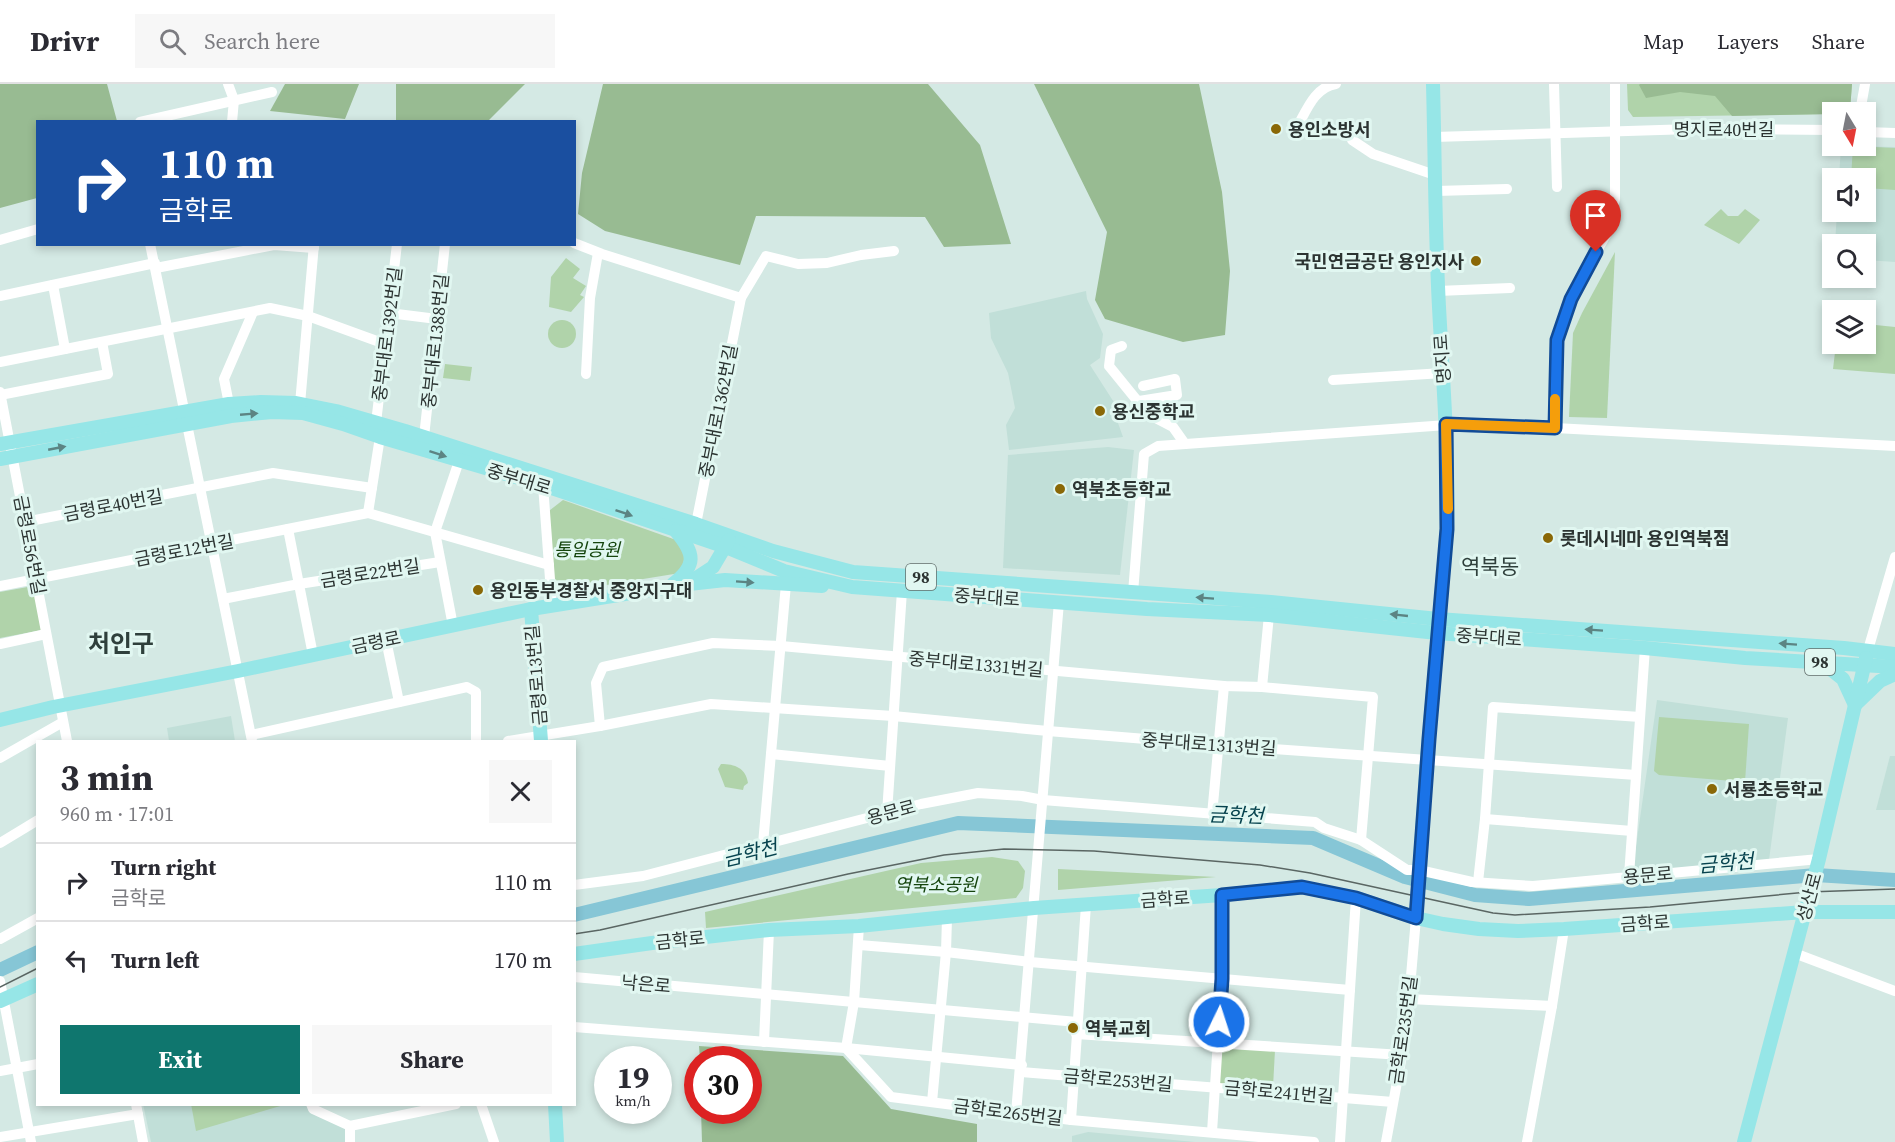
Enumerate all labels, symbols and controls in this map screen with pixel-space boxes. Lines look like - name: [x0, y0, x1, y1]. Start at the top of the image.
- search box: [135, 14, 555, 68]
- text: Drivr: [30, 22, 99, 60]
- icon: search: [156, 25, 189, 58]
- text: Search here: [204, 26, 320, 56]
- text: Map: [1643, 27, 1684, 56]
- text: Layers: [1717, 27, 1779, 56]
- text: Share: [1812, 27, 1865, 56]
- north arrow: [1822, 102, 1876, 156]
- map controls: [1822, 102, 1876, 354]
- place label: 용인소방서: [1288, 117, 1371, 142]
- street label: 명지로40번길: [1674, 117, 1774, 142]
- marker: 용인소방서: [1269, 122, 1283, 136]
- text: 110 m: [159, 134, 274, 192]
- icon: right: [60, 144, 138, 222]
- button: sound: [1822, 168, 1876, 222]
- pin: [1570, 190, 1621, 252]
- text: 금학로: [159, 192, 234, 229]
- icon: arrive: [1579, 199, 1612, 232]
- button: search: [1822, 234, 1876, 288]
- place label: 국민연금공단 용인지사: [1295, 249, 1464, 274]
- marker: 국민연금공단 용인지사: [1469, 254, 1483, 268]
- street label: 중부대로1392번길: [366, 265, 408, 403]
- street label: 중부대로1388번길: [415, 272, 455, 410]
- button: layers: [1822, 300, 1876, 354]
- street label: 명지로: [1428, 333, 1456, 385]
- street label: 중부대로1362번길: [693, 342, 743, 480]
- place label: 용신중학교: [1112, 399, 1195, 424]
- marker: 용신중학교: [1093, 404, 1107, 418]
- one-way arrow: [240, 409, 259, 419]
- one-way arrow: [48, 443, 67, 452]
- one-way arrow: [429, 450, 447, 459]
- street label: 중부대로: [484, 457, 554, 501]
- place label: 역북초등학교: [1072, 477, 1171, 502]
- marker: 역북초등학교: [1053, 482, 1067, 496]
- street label: 금령로40번길: [61, 483, 165, 527]
- street label: 금령로56번길: [8, 493, 52, 597]
- one-way arrow: [615, 508, 633, 518]
- place label: 롯데시네마 용인역북점: [1560, 526, 1729, 551]
- street label: 금령로12번길: [132, 528, 236, 572]
- marker: 롯데시네마 용인역북점: [1541, 531, 1555, 545]
- park label: 통일공원: [554, 537, 622, 562]
- district label: 역북동: [1461, 552, 1519, 581]
- street label: 금령로22번길: [318, 553, 422, 593]
- road number: 98: [906, 564, 936, 590]
- one-way arrow: [735, 577, 754, 586]
- place label: 용인동부경찰서 중앙지구대: [490, 578, 693, 603]
- street label: 중부대로: [953, 582, 1021, 612]
- marker: 용인동부경찰서 중앙지구대: [471, 583, 485, 597]
- one-way arrow: [1196, 593, 1215, 602]
- one-way arrow: [1390, 610, 1409, 620]
- street label: 중부대로: [1455, 622, 1523, 652]
- street label: 금령로13번길: [519, 624, 553, 726]
- street label: 금령로: [349, 625, 403, 659]
- one-way arrow: [1584, 625, 1603, 635]
- district label: 처인구: [88, 627, 154, 660]
- one-way arrow: [1779, 639, 1798, 649]
- street label: 중부대로1331번길: [907, 646, 1045, 682]
- road number: 98: [1805, 649, 1835, 675]
- street label: 중부대로1313번길: [1141, 727, 1277, 761]
- text: 3 min: [60, 753, 153, 802]
- button: close: [489, 760, 552, 823]
- place label: 서룡초등학교: [1724, 777, 1823, 802]
- marker: 서룡초등학교: [1705, 782, 1719, 796]
- street label: 용문로: [864, 793, 918, 831]
- text: 960 m · 17:01: [60, 800, 174, 828]
- water label: 금학천: [1208, 800, 1267, 830]
- water label: 금학천: [720, 832, 783, 873]
- water label: 금학천: [1697, 846, 1757, 879]
- text: Turn right: [111, 852, 216, 882]
- street label: 용문로: [1622, 860, 1674, 890]
- icon: right: [60, 866, 93, 899]
- text: 110 m: [494, 867, 552, 897]
- street label: 성산로: [1790, 870, 1828, 924]
- park label: 역북소공원: [895, 872, 979, 897]
- text: 금학로: [111, 884, 166, 912]
- street label: 금학로: [1139, 885, 1191, 913]
- street label: 금학로: [1619, 909, 1671, 937]
- street label: 금학로: [654, 925, 706, 955]
- icon: left: [60, 944, 93, 977]
- text: Turn left: [111, 945, 199, 975]
- text: 170 m: [494, 945, 552, 975]
- street label: 낙은로: [620, 969, 672, 999]
- street label: 금학로235번길: [1383, 974, 1423, 1086]
- position arrow: [1187, 990, 1251, 1054]
- place label: 역북교회: [1085, 1016, 1151, 1041]
- marker: 역북교회: [1066, 1021, 1080, 1035]
- button: Exit: [60, 1025, 300, 1094]
- button: Share: [312, 1025, 552, 1094]
- speed limit sign: 30: [684, 1046, 762, 1124]
- text: 19: [617, 1057, 649, 1098]
- street label: 금학로253번길: [1062, 1063, 1174, 1097]
- street label: 금학로241번길: [1223, 1075, 1335, 1109]
- text: km/h: [615, 1090, 651, 1111]
- street label: 금학로265번길: [952, 1093, 1064, 1131]

